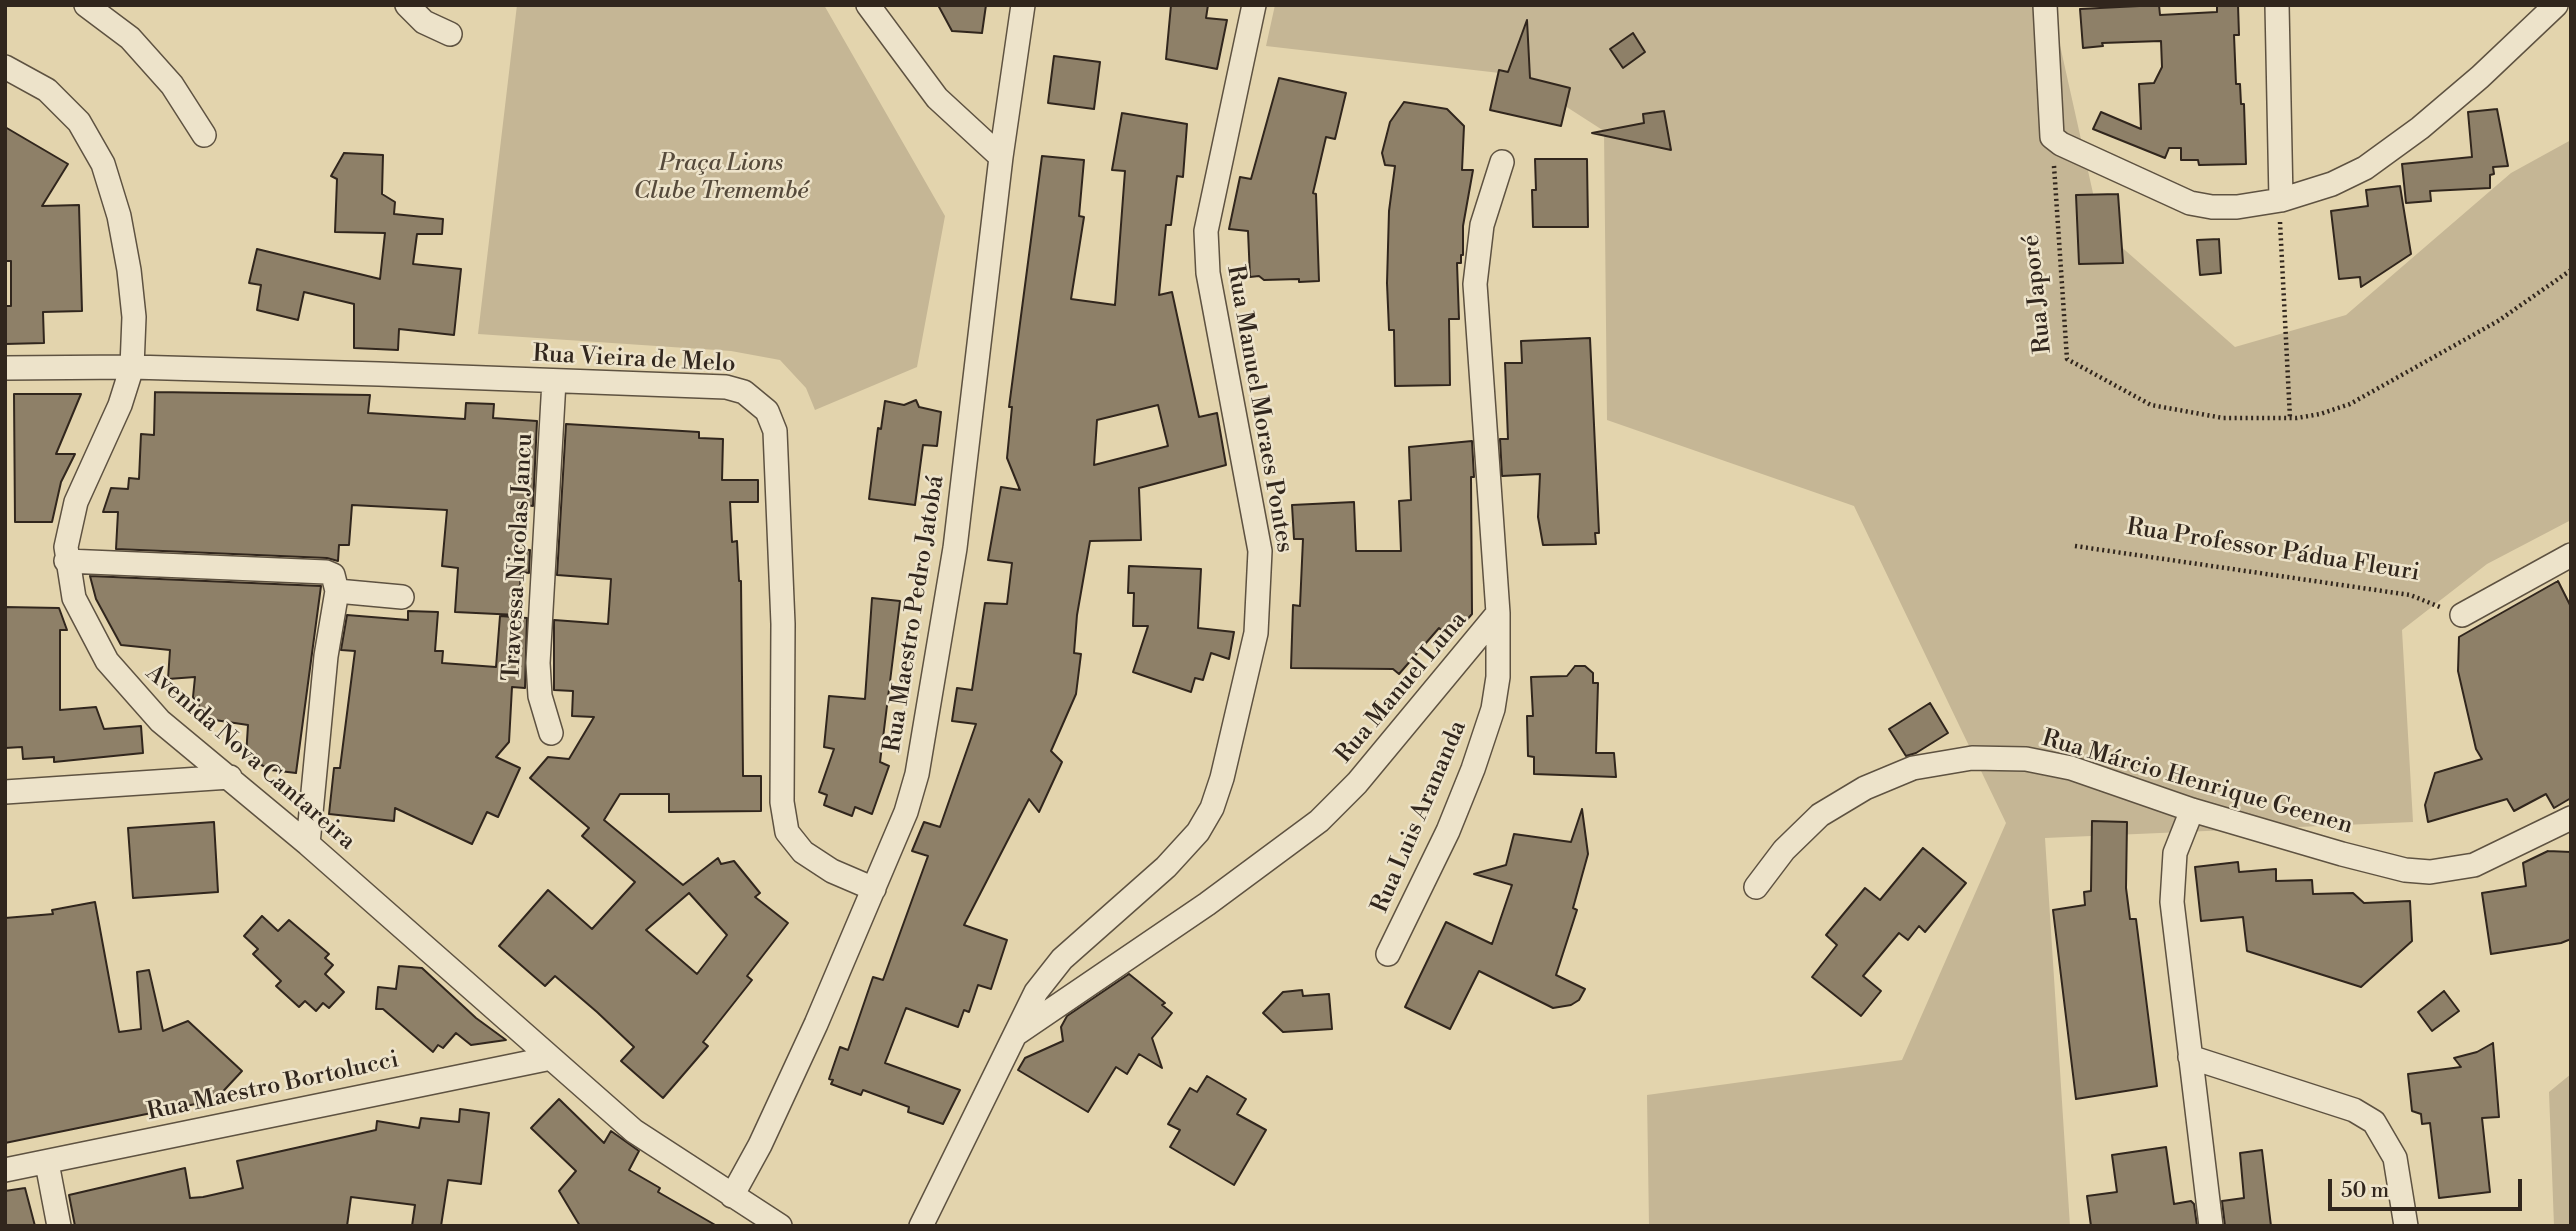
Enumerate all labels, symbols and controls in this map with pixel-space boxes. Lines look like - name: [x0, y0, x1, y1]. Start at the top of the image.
- park label: Praça Lions Clube Tremembé: [633, 150, 809, 206]
- street label: Rua Japoré: [2017, 233, 2059, 355]
- street label: Rua Manuel Moraes Pontes: [1220, 263, 1298, 555]
- street label: Rua Vieira de Melo: [532, 340, 736, 380]
- street label: Travessa Nicolas Jancu: [498, 432, 540, 682]
- street label: Rua Maestro Pedro Jatobá: [879, 474, 951, 754]
- street label: Rua Professor Pádua Fleuri: [2124, 514, 2422, 588]
- street label: Rua Manuel Luna: [1330, 606, 1474, 770]
- street label: Avenida Nova Cantareira: [139, 659, 361, 857]
- street label: Rua Luis Arananda: [1367, 717, 1473, 917]
- street label: Rua Márcio Henrique Geenen: [2038, 725, 2356, 841]
- street label: Rua Maestro Bortolucci: [145, 1046, 401, 1128]
- scale bar: [2331, 1164, 2525, 1208]
- text: 50 m: [2341, 1178, 2389, 1204]

